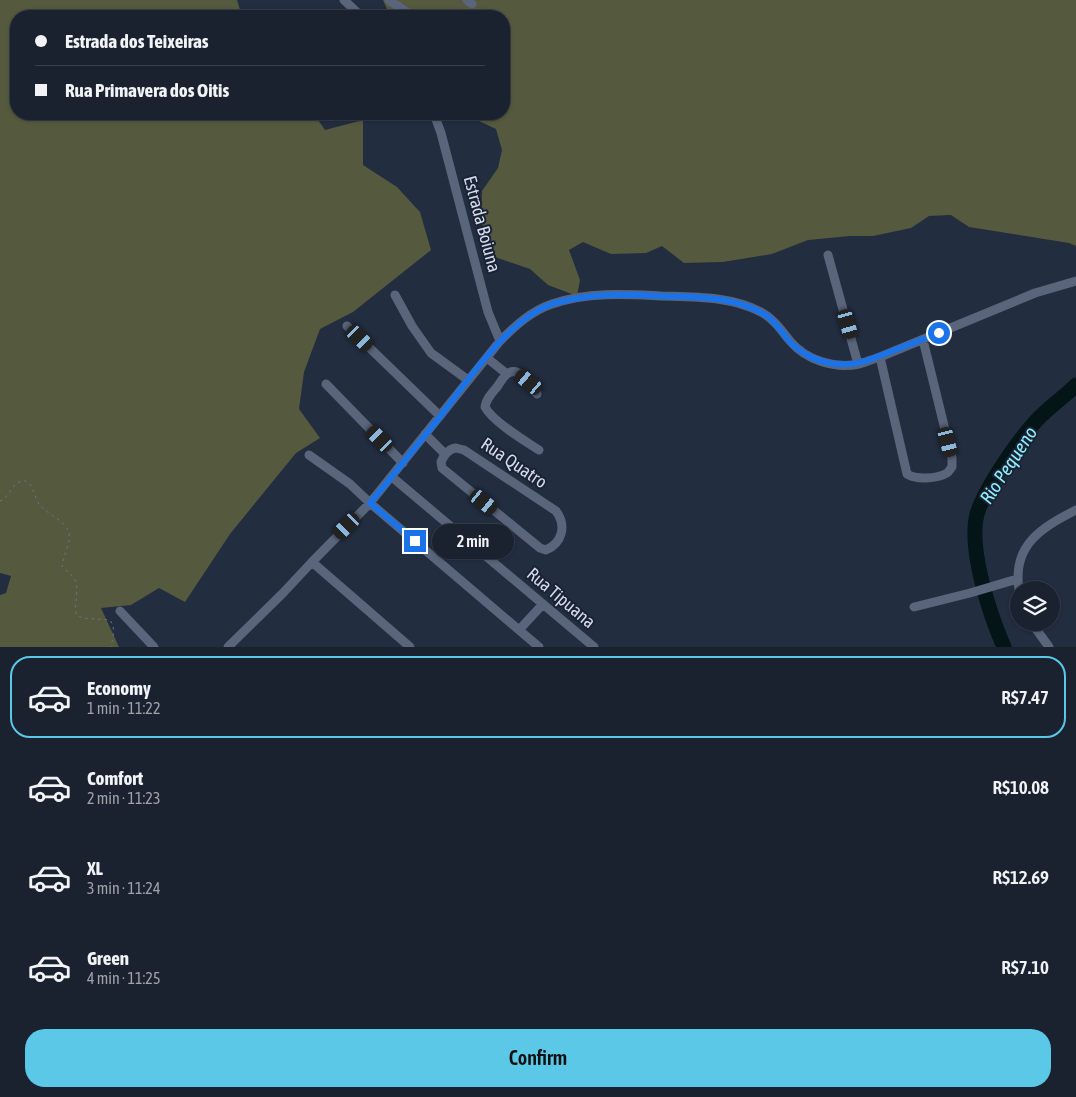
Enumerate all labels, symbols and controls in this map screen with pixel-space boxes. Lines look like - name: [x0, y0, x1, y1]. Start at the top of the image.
- text: Estrada dos Teixeiras: [65, 30, 208, 52]
- text: Rua Primavera dos Oitis: [65, 79, 229, 101]
- street label: Estrada Boiuna: [460, 173, 505, 274]
- car: [836, 308, 859, 340]
- car: [343, 322, 376, 354]
- route start: [928, 322, 950, 344]
- car: [512, 367, 545, 397]
- water label: Rio Pequeno: [975, 422, 1041, 508]
- car: [364, 423, 395, 455]
- car: [937, 426, 958, 458]
- street label: Rua Quatro: [477, 433, 551, 492]
- car: [467, 487, 500, 517]
- car: [331, 510, 362, 542]
- callout: 2 min: [432, 524, 515, 558]
- route end: [404, 530, 426, 552]
- text: 2 min: [457, 532, 489, 550]
- street label: Rua Tipuana: [523, 563, 600, 632]
- map controls: [1010, 581, 1060, 631]
- button: layers: [1010, 581, 1060, 631]
- icon: car: [27, 675, 72, 720]
- text: Economy: [87, 677, 151, 699]
- text: R$7.47: [1001, 686, 1049, 708]
- text: 1 min · 11:22: [87, 699, 160, 717]
- icon: car: [27, 765, 72, 810]
- text: Comfort: [87, 767, 143, 789]
- text: R$10.08: [992, 776, 1049, 798]
- text: 2 min · 11:23: [87, 789, 160, 807]
- icon: car: [27, 855, 72, 900]
- text: XL: [87, 857, 103, 879]
- text: R$12.69: [992, 866, 1049, 888]
- text: 3 min · 11:24: [87, 879, 160, 897]
- icon: car: [27, 945, 72, 990]
- text: Green: [87, 947, 129, 969]
- text: R$7.10: [1001, 956, 1049, 978]
- text: 4 min · 11:25: [87, 969, 160, 987]
- button: Confirm: [25, 1029, 1051, 1087]

